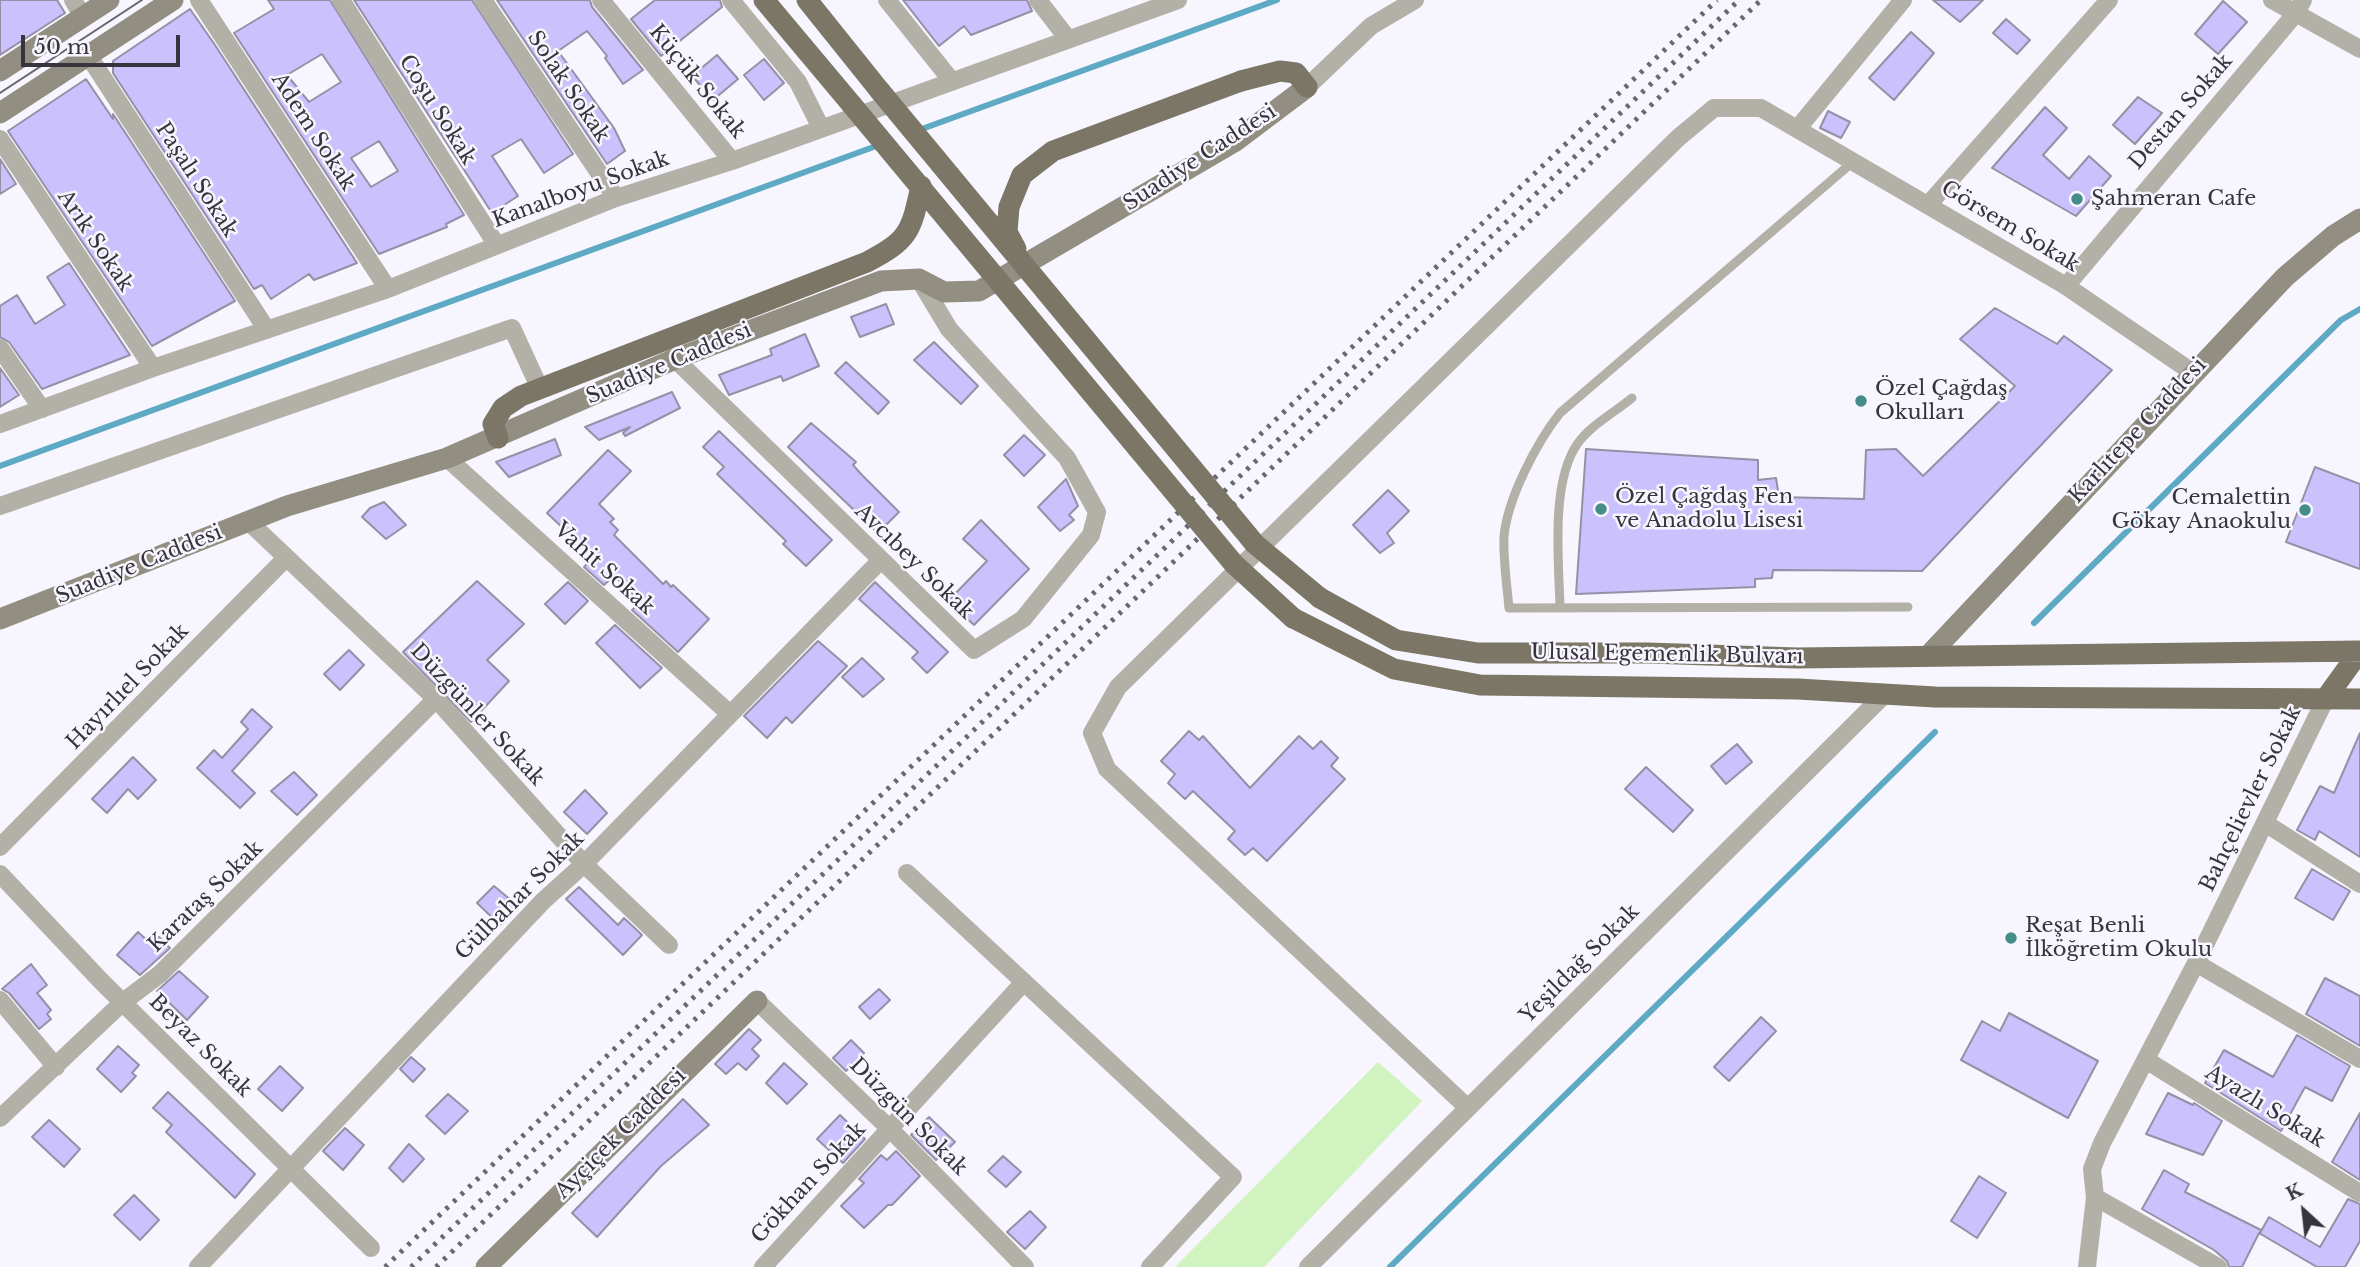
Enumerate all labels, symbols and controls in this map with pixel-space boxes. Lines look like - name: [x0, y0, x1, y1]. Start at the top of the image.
- street label: Küçük Sokak: [643, 20, 751, 144]
- scale bar: [24, 21, 184, 65]
- street label: Solak Sokak: [521, 26, 615, 148]
- text: 50 m: [34, 34, 89, 60]
- street label: Destan Sokak: [2124, 49, 2238, 175]
- street label: Coşu Sokak: [393, 50, 481, 170]
- street label: Adem Sokak: [266, 68, 360, 196]
- street label: Suadiye Caddesi: [1119, 99, 1281, 217]
- street label: Paşalı Sokak: [150, 118, 242, 242]
- street label: Kanalboyu Sokak: [489, 146, 673, 234]
- street label: Görsem Sokak: [1936, 176, 2084, 278]
- street label: Arık Sokak: [52, 185, 138, 297]
- place label: Şahmeran Cafe: [2091, 186, 2256, 212]
- marker: Şahmeran Cafe: [2069, 191, 2085, 207]
- street label: Suadiye Caddesi: [583, 318, 755, 410]
- street label: Karlıtepe Caddesi: [2064, 353, 2212, 509]
- place label: Özel Çağdaş Okulları: [1875, 376, 2008, 426]
- marker: Özel Çağdaş Okulları: [1853, 393, 1869, 409]
- place label: Özel Çağdaş Fen ve Anadolu Lisesi: [1615, 484, 1803, 534]
- place label: Cemalettin Gökay Anaokulu: [2111, 485, 2291, 535]
- street label: Avcıbey Sokak: [849, 499, 979, 625]
- marker: Özel Çağdaş Fen ve Anadolu Lisesi: [1593, 501, 1609, 517]
- marker: Cemalettin Gökay Anaokulu: [2297, 502, 2313, 518]
- street label: Vahit Sokak: [549, 517, 659, 621]
- street label: Suadiye Caddesi: [52, 520, 226, 610]
- street label: Hayırlıel Sokak: [62, 619, 194, 755]
- street label: Düzgünler Sokak: [405, 639, 549, 791]
- street label: Ulusal Egemenlik Bulvarı: [1530, 640, 1804, 670]
- street label: Bahçelievler Sokak: [2195, 702, 2307, 896]
- street label: Gülbahar Sokak: [450, 826, 590, 966]
- street label: Karataş Sokak: [143, 836, 269, 958]
- street label: Yeşildağ Sokak: [1515, 899, 1645, 1029]
- place label: Reşat Benli İlköğretim Okulu: [2025, 913, 2212, 963]
- marker: Reşat Benli İlköğretim Okulu: [2003, 930, 2019, 946]
- street label: Beyaz Sokak: [143, 989, 257, 1103]
- street label: Düzgün Sokak: [844, 1053, 972, 1181]
- street label: Ayazlı Sokak: [2201, 1060, 2329, 1154]
- street label: Ayçiçek Caddesi: [551, 1064, 691, 1204]
- street label: Gökhan Sokak: [746, 1117, 872, 1249]
- north arrow: [2269, 1176, 2339, 1246]
- text: K: [2282, 1178, 2306, 1206]

